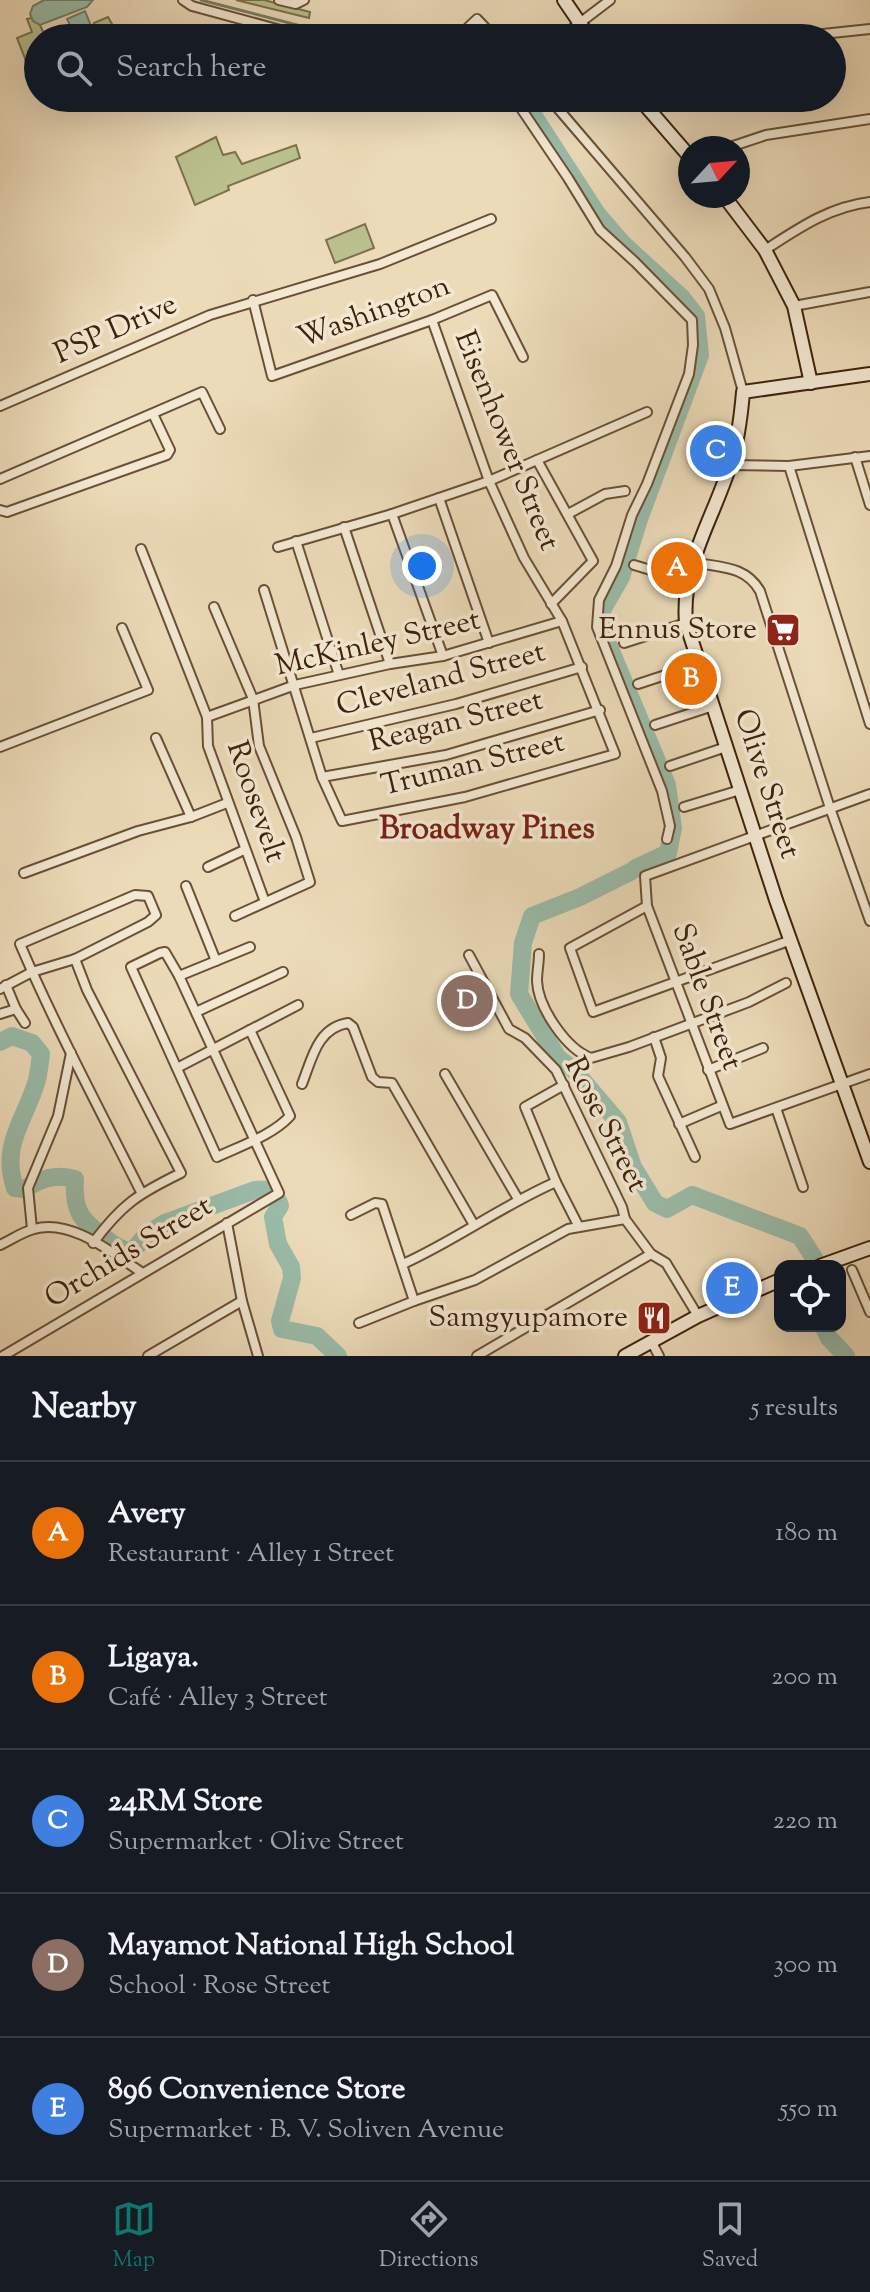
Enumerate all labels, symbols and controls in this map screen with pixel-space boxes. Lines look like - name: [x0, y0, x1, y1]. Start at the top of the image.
- search box: [24, 24, 846, 112]
- icon: search: [52, 46, 96, 90]
- text: Search here: [116, 47, 266, 90]
- north arrow: [678, 136, 750, 208]
- street label: Washington: [292, 265, 457, 361]
- street label: PSP Drive: [48, 284, 184, 376]
- street label: Eisenhower Street: [442, 325, 570, 557]
- pin: C: [690, 421, 742, 481]
- pin: A: [651, 538, 703, 598]
- your location: [402, 546, 442, 586]
- street label: McKinley Street: [271, 600, 485, 688]
- place label: Ennus Store: [598, 609, 757, 652]
- supermarket icon: Ennus Store: [764, 611, 802, 649]
- street label: Cleveland Street: [332, 631, 550, 729]
- pin: B: [665, 649, 717, 709]
- street label: Reagan Street: [364, 680, 548, 764]
- street label: Olive Street: [722, 704, 810, 864]
- street label: Truman Street: [377, 721, 569, 809]
- street label: Roosevelt: [214, 736, 296, 868]
- district label: Broadway Pines: [379, 807, 595, 853]
- street label: Sable Street: [660, 917, 752, 1077]
- pin: D: [441, 971, 493, 1031]
- street label: Rose Street: [553, 1050, 657, 1200]
- street label: Orchids Street: [37, 1186, 221, 1320]
- pin: E: [706, 1258, 758, 1318]
- map controls: [774, 1260, 846, 1332]
- button: locate: [774, 1260, 846, 1332]
- place label: Samgyupamore: [428, 1297, 628, 1340]
- restaurant icon: Samgyupamore: [635, 1299, 673, 1337]
- text: Nearby: [32, 1384, 137, 1433]
- text: 5 results: [750, 1390, 838, 1427]
- text: Avery: [108, 1493, 186, 1536]
- text: A: [47, 1515, 69, 1552]
- text: 180 m: [775, 1515, 838, 1552]
- text: Restaurant · Alley 1 Street: [108, 1536, 394, 1573]
- text: Ligaya.: [108, 1637, 199, 1680]
- text: B: [50, 1659, 66, 1696]
- text: 200 m: [771, 1659, 838, 1696]
- text: Café · Alley 3 Street: [108, 1680, 328, 1717]
- text: 24RM Store: [108, 1781, 262, 1824]
- text: C: [48, 1803, 68, 1840]
- text: 220 m: [773, 1803, 838, 1840]
- text: Supermarket · Olive Street: [108, 1824, 404, 1861]
- text: Mayamot National High School: [108, 1925, 514, 1968]
- text: D: [48, 1947, 68, 1984]
- text: 300 m: [773, 1947, 838, 1984]
- text: School · Rose Street: [108, 1968, 330, 2005]
- text: 896 Convenience Store: [108, 2069, 406, 2112]
- text: E: [50, 2091, 66, 2128]
- text: 550 m: [779, 2091, 838, 2128]
- text: Supermarket · B. V. Soliven Avenue: [108, 2112, 504, 2149]
- tab: Map: [112, 2197, 156, 2277]
- tab: Directions: [379, 2197, 478, 2277]
- tab: Saved: [702, 2197, 758, 2277]

